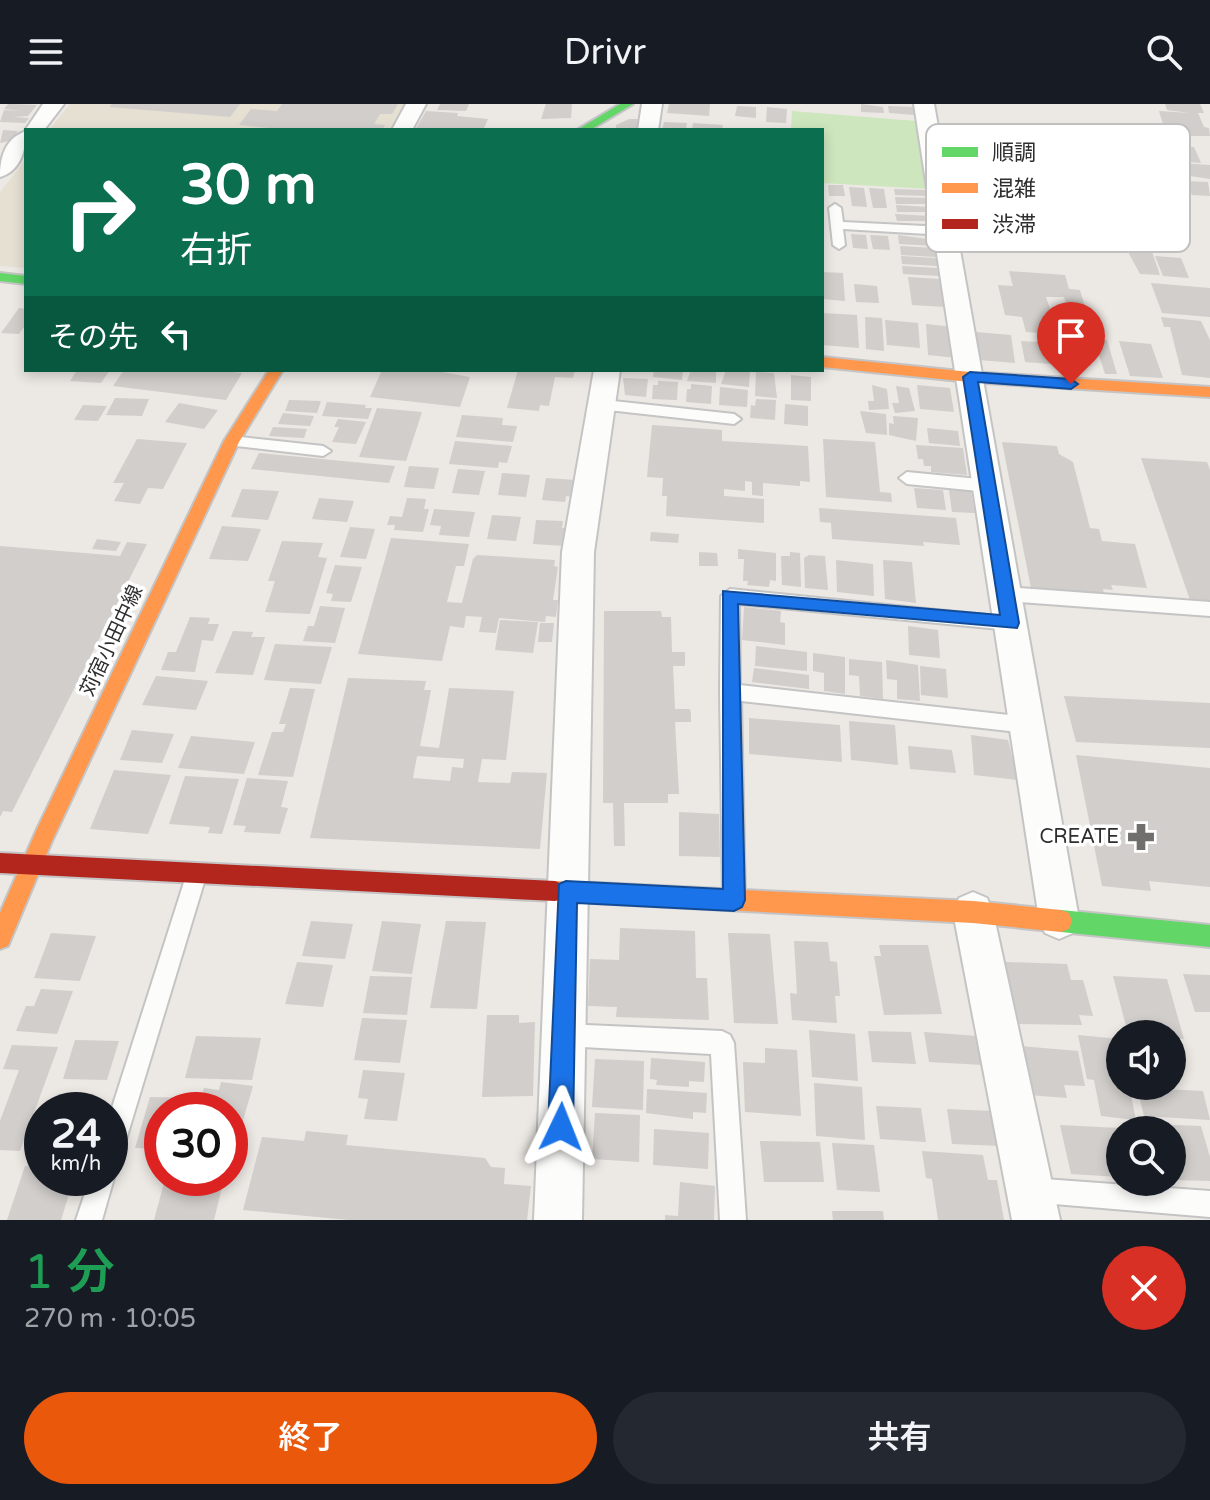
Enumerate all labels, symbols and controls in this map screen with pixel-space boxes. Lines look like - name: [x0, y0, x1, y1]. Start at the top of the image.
- icon: menu: [24, 30, 68, 74]
- icon: search: [1142, 30, 1186, 74]
- text: Drivr: [564, 31, 646, 74]
- legend: [926, 124, 1190, 252]
- text: 順調: [992, 140, 1036, 166]
- text: 30 m: [180, 152, 316, 219]
- icon: right: [48, 160, 152, 264]
- text: 混雑: [992, 176, 1036, 202]
- text: 渋滞: [992, 212, 1036, 238]
- text: 右折: [180, 229, 252, 272]
- pin: [1037, 302, 1105, 384]
- icon: left: [154, 312, 198, 356]
- icon: arrive: [1049, 314, 1093, 358]
- text: その先: [48, 319, 138, 356]
- street label: 苅宿小田中線: [76, 582, 148, 700]
- pharmacy icon: CREATE: [1126, 822, 1156, 852]
- place label: CREATE: [1039, 825, 1119, 849]
- map controls: [1106, 1020, 1186, 1196]
- button: sound: [1106, 1020, 1186, 1100]
- position arrow: [519, 1085, 603, 1169]
- speed limit sign: 30: [144, 1092, 248, 1196]
- text: 24: [51, 1110, 101, 1158]
- button: search: [1106, 1116, 1186, 1196]
- text: km/h: [51, 1152, 101, 1176]
- text: 1 分: [24, 1244, 115, 1302]
- button: close: [1102, 1246, 1186, 1330]
- text: 270 m · 10:05: [24, 1303, 196, 1334]
- button: 終了: [24, 1392, 597, 1484]
- button: 共有: [613, 1392, 1186, 1484]

